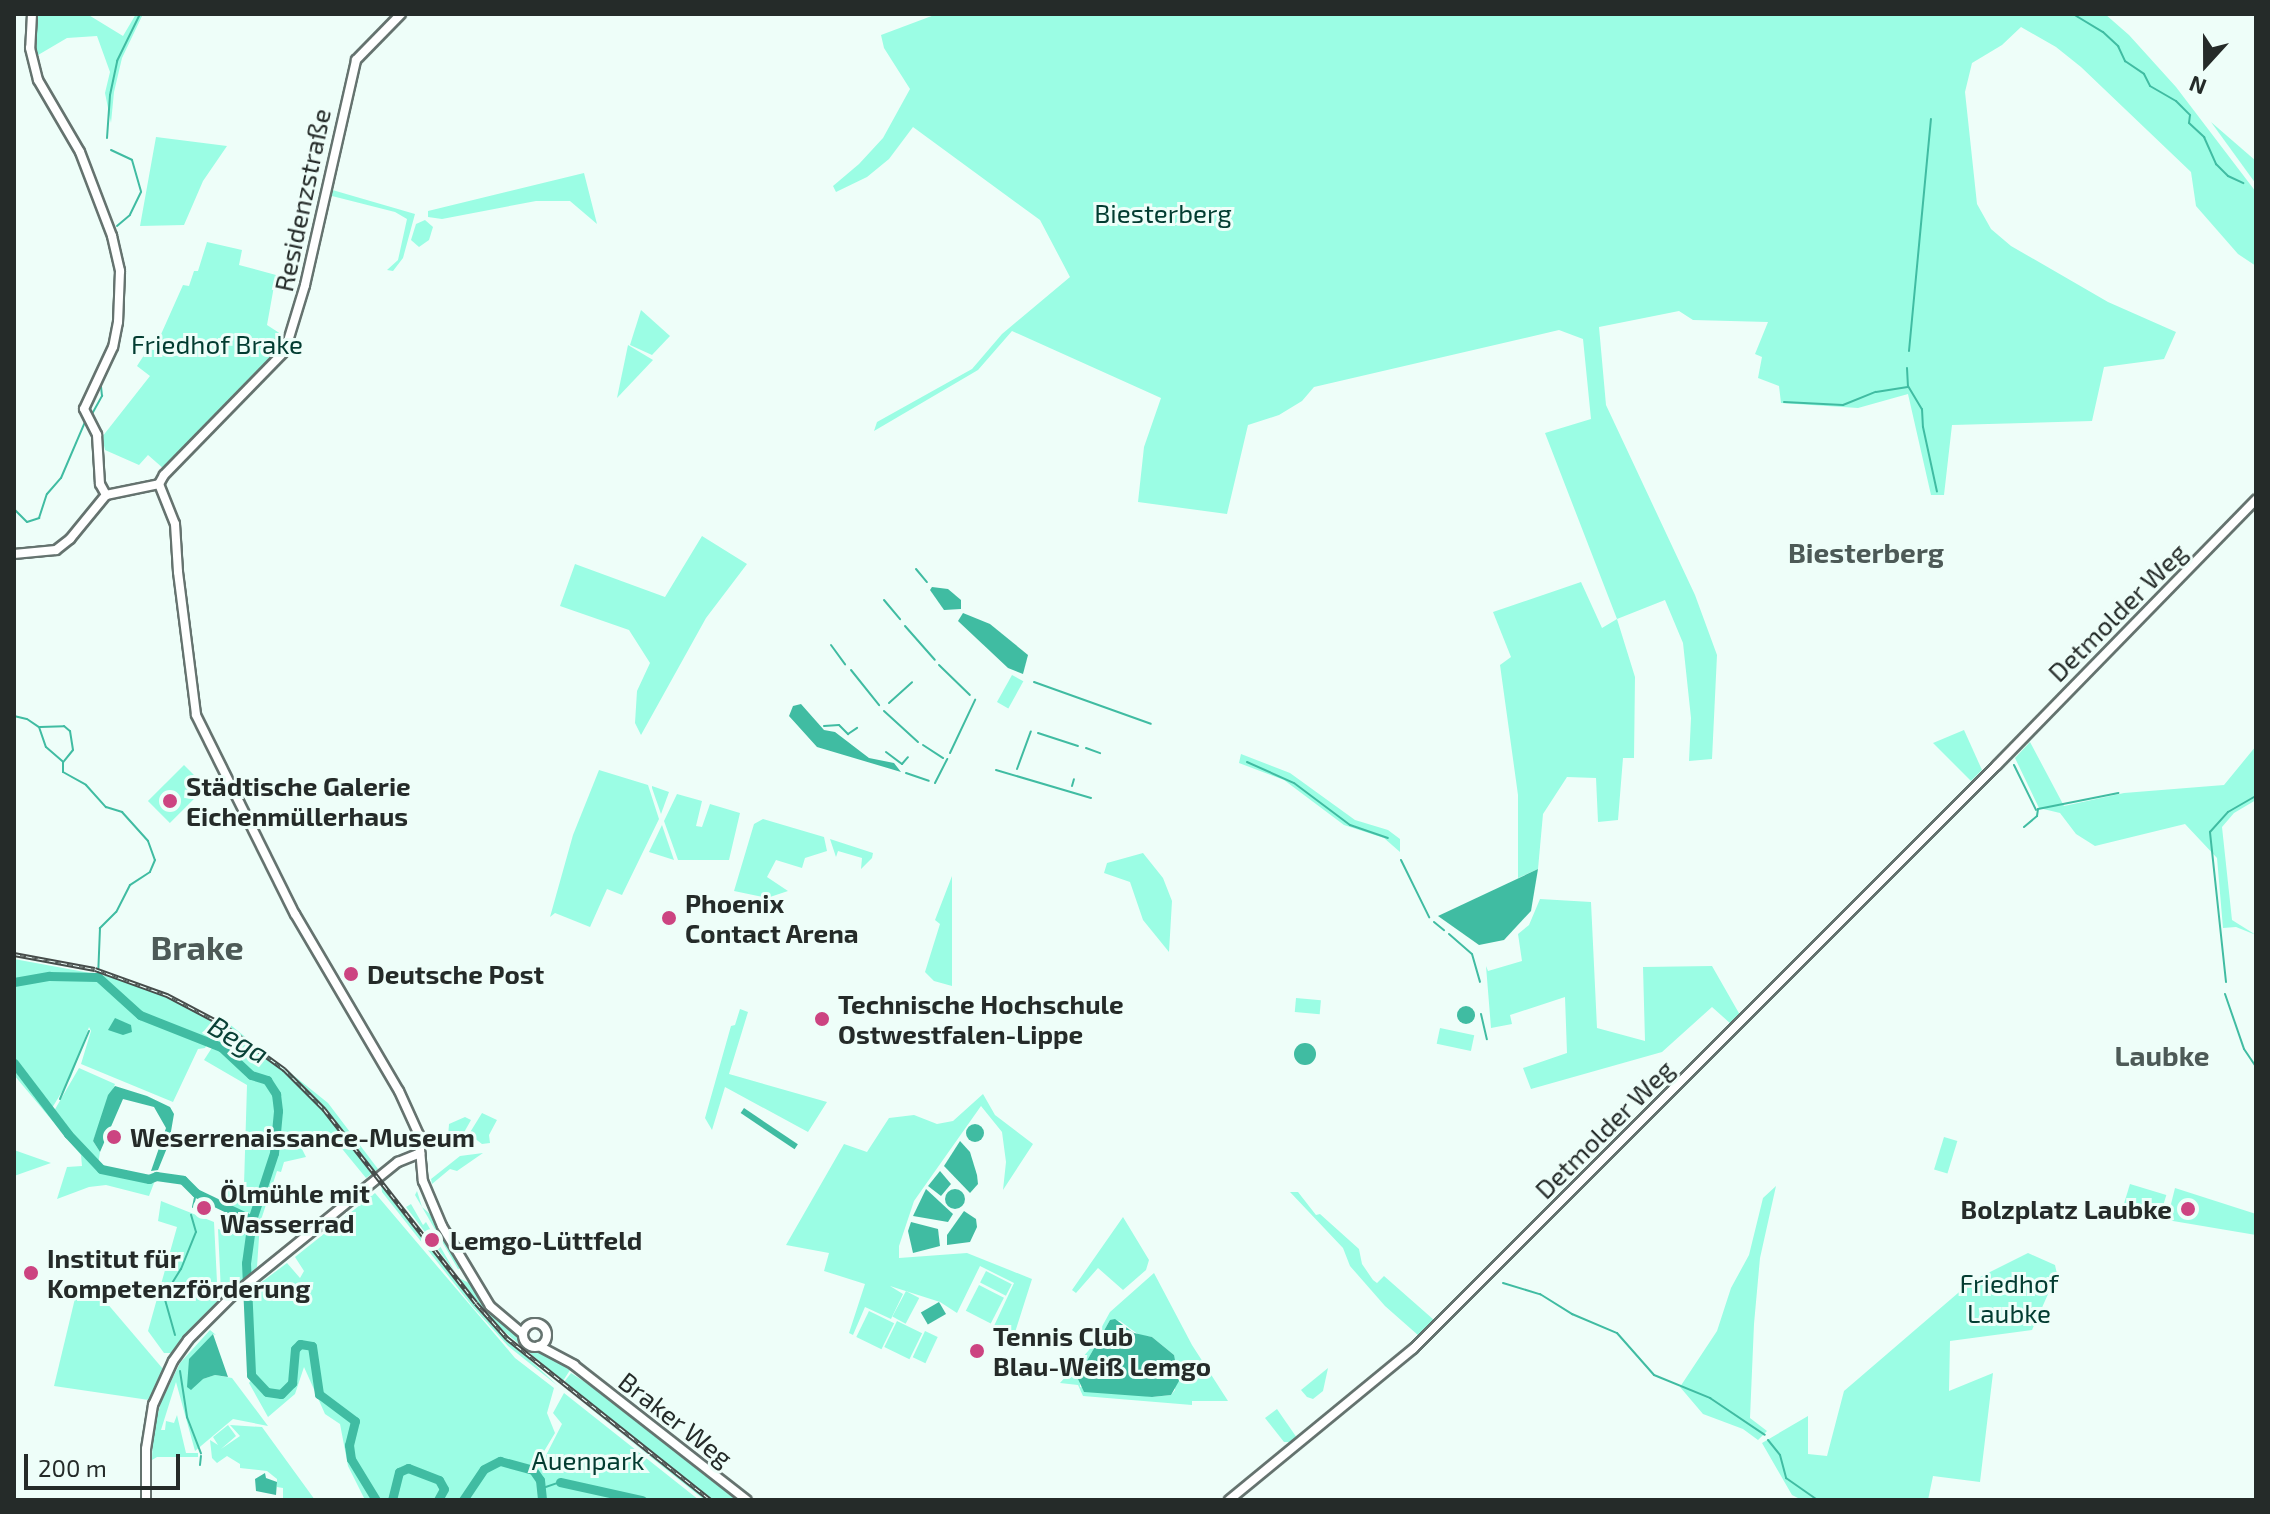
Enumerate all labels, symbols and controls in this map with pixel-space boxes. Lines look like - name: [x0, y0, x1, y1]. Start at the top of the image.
- north arrow: [2166, 24, 2246, 104]
- text: N: [2185, 71, 2209, 101]
- street label: Residenzstraße: [267, 106, 337, 294]
- park label: Biesterberg: [1094, 197, 1232, 229]
- park label: Friedhof Brake: [131, 328, 303, 360]
- district label: Biesterberg: [1788, 535, 1944, 569]
- street label: Detmolder Weg: [2041, 536, 2193, 688]
- place label: Städtische Galerie Eichenmüllerhaus: [186, 770, 411, 832]
- marker: Städtische Galerie Eichenmüllerhaus: [161, 792, 179, 810]
- place label: Phoenix Contact Arena: [685, 887, 859, 948]
- marker: Phoenix Contact Arena: [660, 909, 678, 927]
- district label: Brake: [150, 927, 244, 967]
- place label: Deutsche Post: [367, 958, 544, 990]
- marker: Deutsche Post: [342, 965, 360, 983]
- place label: Technische Hochschule Ostwestfalen-Lippe: [838, 988, 1124, 1050]
- water label: Bega: [203, 1008, 275, 1070]
- marker: Technische Hochschule Ostwestfalen-Lippe: [813, 1010, 831, 1028]
- district label: Laubke: [2114, 1038, 2210, 1072]
- street label: Detmolder Weg: [1528, 1053, 1680, 1205]
- place label: Weserrenaissance-Museum: [130, 1121, 475, 1153]
- marker: Weserrenaissance-Museum: [105, 1128, 123, 1146]
- place label: Ölmühle mit Wasserrad: [220, 1177, 370, 1238]
- place label: Bolzplatz Laubke: [1961, 1193, 2172, 1225]
- marker: Ölmühle mit Wasserrad: [195, 1199, 213, 1217]
- marker: Bolzplatz Laubke: [2179, 1200, 2197, 1218]
- place label: Lemgo-Lüttfeld: [450, 1224, 642, 1256]
- marker: Lemgo-Lüttfeld: [421, 1229, 443, 1251]
- place label: Institut für Kompetenzförderung: [47, 1242, 310, 1304]
- marker: Institut für Kompetenzförderung: [22, 1264, 40, 1282]
- park label: Friedhof Laubke: [1959, 1267, 2059, 1328]
- place label: Tennis Club Blau-Weiß Lemgo: [993, 1320, 1212, 1382]
- marker: Tennis Club Blau-Weiß Lemgo: [968, 1342, 986, 1360]
- street label: Braker Weg: [613, 1365, 739, 1473]
- scale bar: [28, 1438, 184, 1488]
- park label: Auenpark: [531, 1444, 645, 1476]
- text: 200 m: [38, 1453, 107, 1482]

